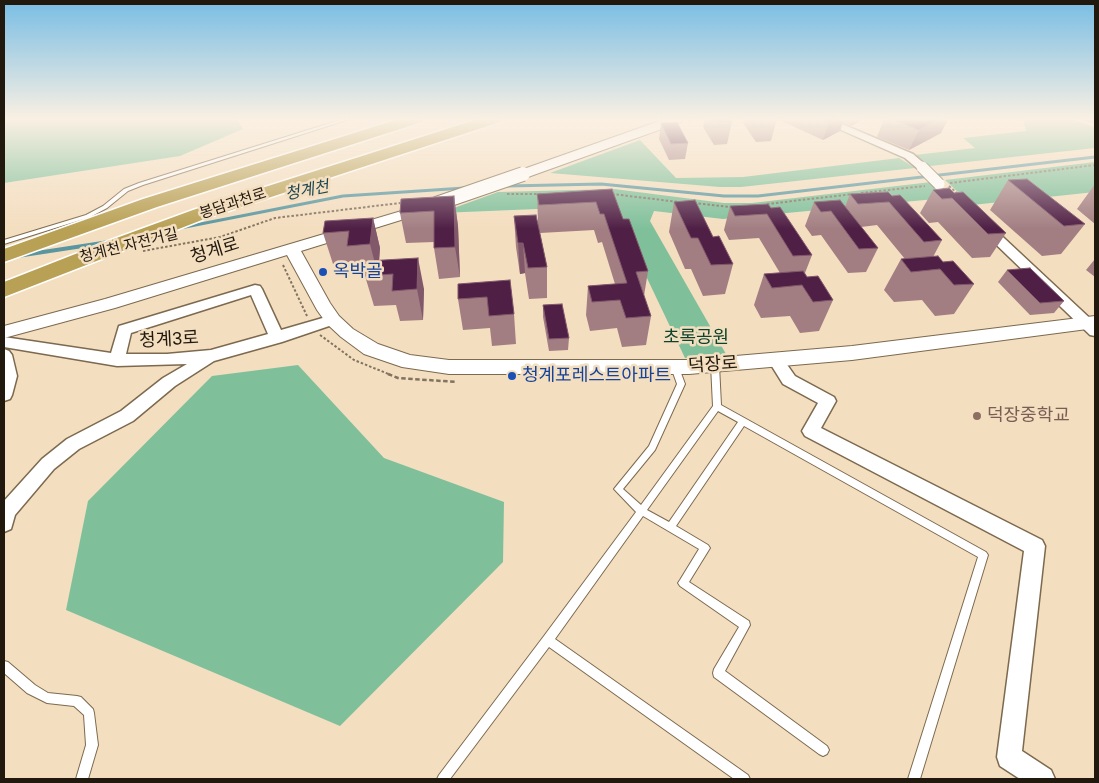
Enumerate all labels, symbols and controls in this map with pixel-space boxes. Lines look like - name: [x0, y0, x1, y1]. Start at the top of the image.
- water label: 청계천: [283, 177, 331, 205]
- street label: 봉담과천로: [197, 185, 269, 223]
- street label: 청계천 자전거길: [78, 225, 180, 267]
- street label: 청계로: [188, 233, 242, 269]
- place label: 옥박골: [333, 261, 383, 283]
- marker: 옥박골: [317, 266, 329, 278]
- park label: 초록공원: [663, 327, 729, 349]
- street label: 청계3로: [139, 328, 199, 352]
- street label: 덕장로: [687, 352, 739, 378]
- place label: 청계포레스트아파트: [522, 365, 671, 387]
- marker: 청계포레스트아파트: [506, 370, 518, 382]
- place label: 덕장중학교: [987, 405, 1070, 427]
- marker: 덕장중학교: [971, 410, 983, 422]

